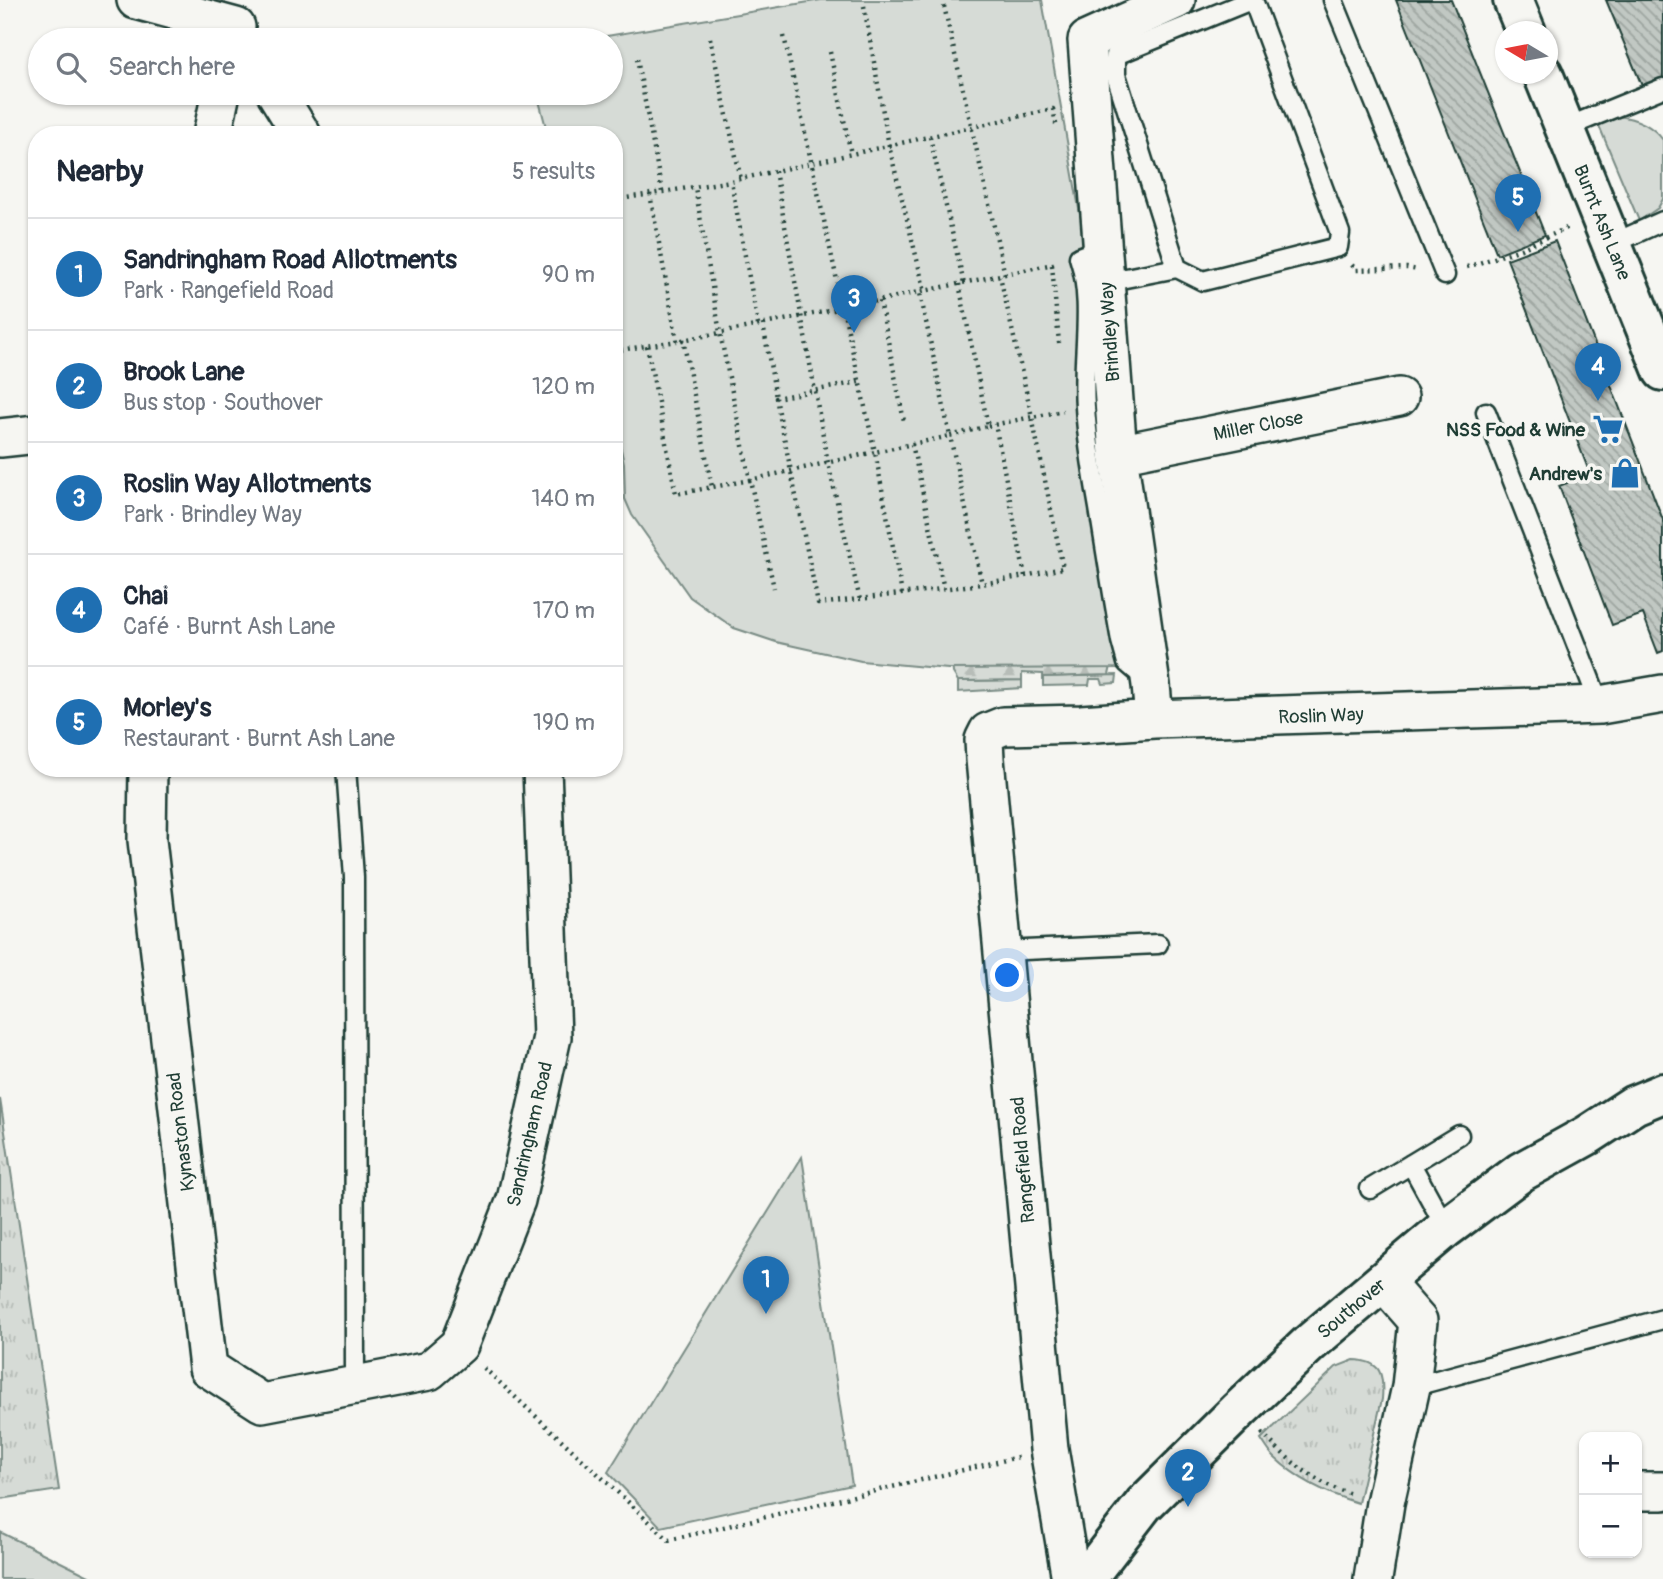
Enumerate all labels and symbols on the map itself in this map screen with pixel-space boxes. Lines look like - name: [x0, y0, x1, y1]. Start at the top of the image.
- north arrow: [1495, 21, 1558, 84]
- street label: Burnt Ash Lane: [1568, 161, 1636, 284]
- pin: 5: [1495, 174, 1541, 232]
- pin: 3: [831, 275, 877, 333]
- street label: Brindley Way: [1095, 281, 1125, 383]
- pin: 4: [1575, 343, 1621, 401]
- street label: Miller Close: [1211, 405, 1306, 446]
- supermarket icon: NSS Food & Wine: [1591, 412, 1625, 446]
- place label: NSS Food & Wine: [1446, 418, 1586, 442]
- shop icon: Andrew's: [1608, 456, 1642, 490]
- place label: Andrew's: [1529, 462, 1603, 486]
- street label: Roslin Way: [1278, 703, 1364, 729]
- your location: [990, 958, 1024, 992]
- street label: Sandringham Road: [502, 1059, 558, 1209]
- street label: Kynaston Road: [162, 1071, 200, 1193]
- street label: Rangefield Road: [1006, 1096, 1040, 1224]
- pin: 1: [743, 1256, 789, 1314]
- street label: Southover: [1312, 1273, 1391, 1344]
- pin: 2: [1165, 1449, 1211, 1507]

